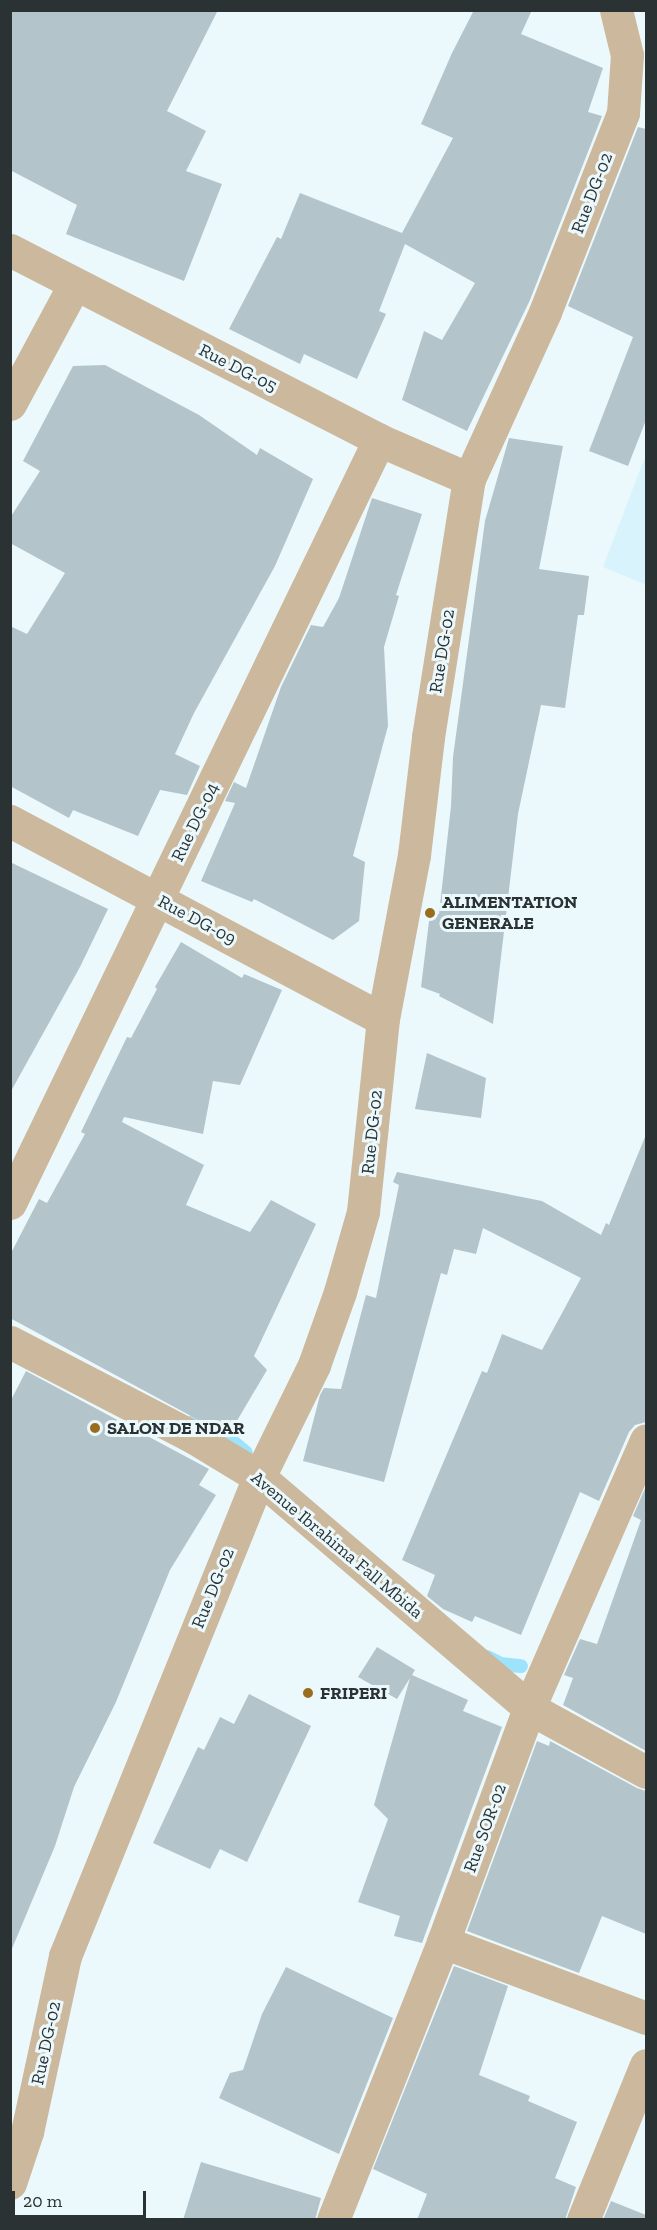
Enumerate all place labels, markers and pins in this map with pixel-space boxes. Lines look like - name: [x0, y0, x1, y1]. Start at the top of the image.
- place label: ALIMENTATION GENERALE: [442, 892, 577, 934]
- marker: ALIMENTATION GENERALE: [423, 906, 437, 920]
- place label: SALON DE NDAR: [107, 1417, 245, 1439]
- marker: SALON DE NDAR: [88, 1421, 102, 1435]
- place label: FRIPERI: [320, 1682, 387, 1704]
- marker: FRIPERI: [301, 1686, 315, 1700]

